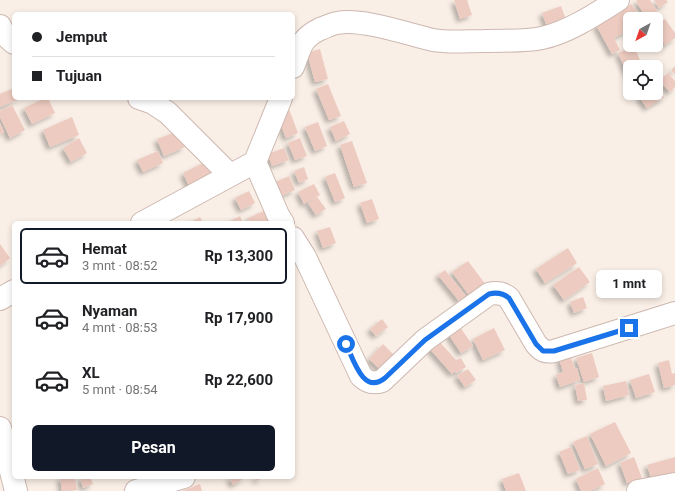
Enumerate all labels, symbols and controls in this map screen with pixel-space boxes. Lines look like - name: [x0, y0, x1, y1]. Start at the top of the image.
- north arrow: [623, 12, 663, 52]
- map controls: [623, 12, 663, 100]
- text: Jemput: [56, 28, 107, 46]
- button: locate: [623, 60, 663, 100]
- text: Tujuan: [56, 67, 102, 85]
- icon: car: [34, 238, 70, 274]
- text: Hemat: [82, 240, 127, 258]
- text: Rp 13,300: [205, 247, 273, 265]
- text: 3 mnt · 08:52: [82, 258, 158, 273]
- callout: 1 mnt: [596, 270, 662, 298]
- text: 1 mnt: [612, 276, 646, 291]
- icon: car: [34, 300, 70, 336]
- text: Nyaman: [82, 302, 137, 320]
- text: Rp 17,900: [205, 309, 273, 327]
- route end: [620, 319, 638, 337]
- text: 4 mnt · 08:53: [82, 320, 158, 335]
- route start: [337, 335, 355, 353]
- icon: car: [34, 362, 70, 398]
- text: XL: [82, 364, 100, 382]
- text: Rp 22,600: [205, 371, 273, 389]
- text: 5 mnt · 08:54: [82, 382, 158, 397]
- button: Pesan: [32, 425, 275, 471]

